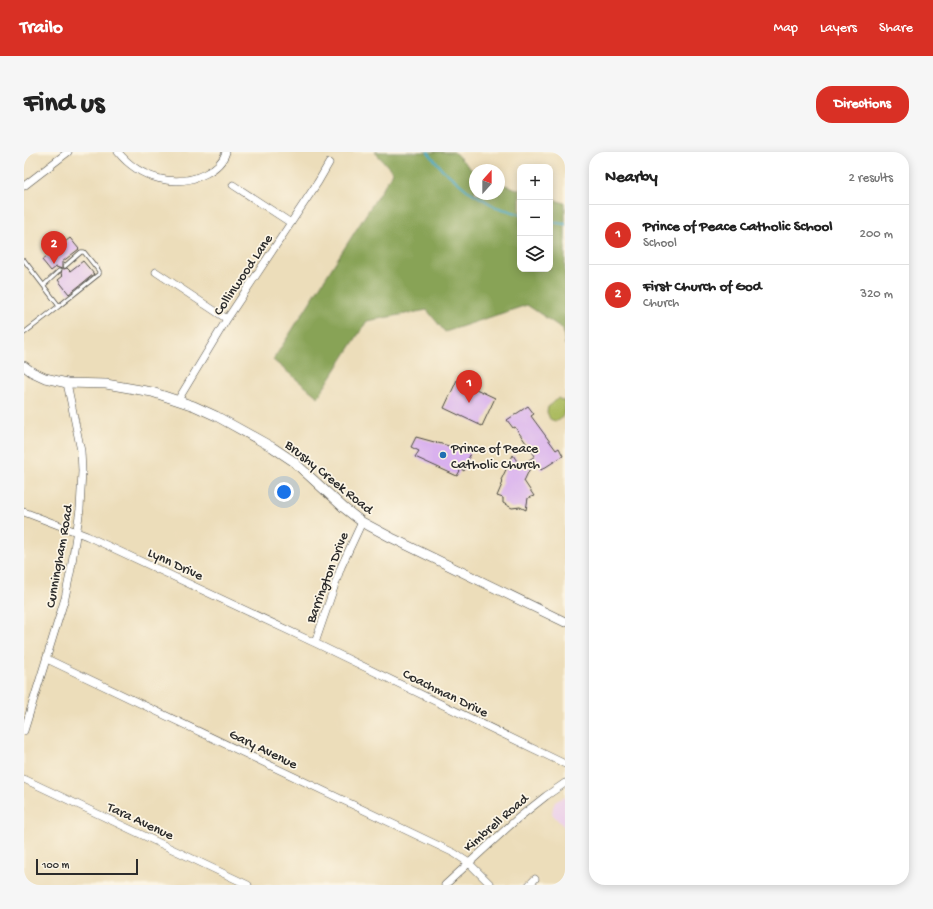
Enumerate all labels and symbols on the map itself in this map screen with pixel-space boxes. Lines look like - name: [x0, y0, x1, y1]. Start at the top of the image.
- north arrow: [469, 164, 505, 200]
- pin: 2: [41, 231, 67, 264]
- street label: Collinwood Lane: [211, 231, 278, 319]
- pin: 1: [456, 370, 482, 403]
- street label: Brushy Creek Road: [280, 437, 377, 520]
- place label: Prince of Peace Catholic Church: [450, 441, 540, 474]
- marker: Prince of Peace Catholic Church: [438, 450, 448, 460]
- your location: [274, 482, 294, 502]
- street label: Cunningham Road: [43, 502, 78, 609]
- street label: Barrington Drive: [303, 529, 354, 627]
- street label: Lynn Drive: [145, 545, 206, 586]
- street label: Coachman Drive: [399, 666, 491, 723]
- street label: Gary Avenue: [226, 726, 301, 774]
- street label: Kimbrell Road: [461, 790, 534, 857]
- street label: Tara Avenue: [103, 799, 177, 845]
- scale bar: [36, 857, 138, 876]

